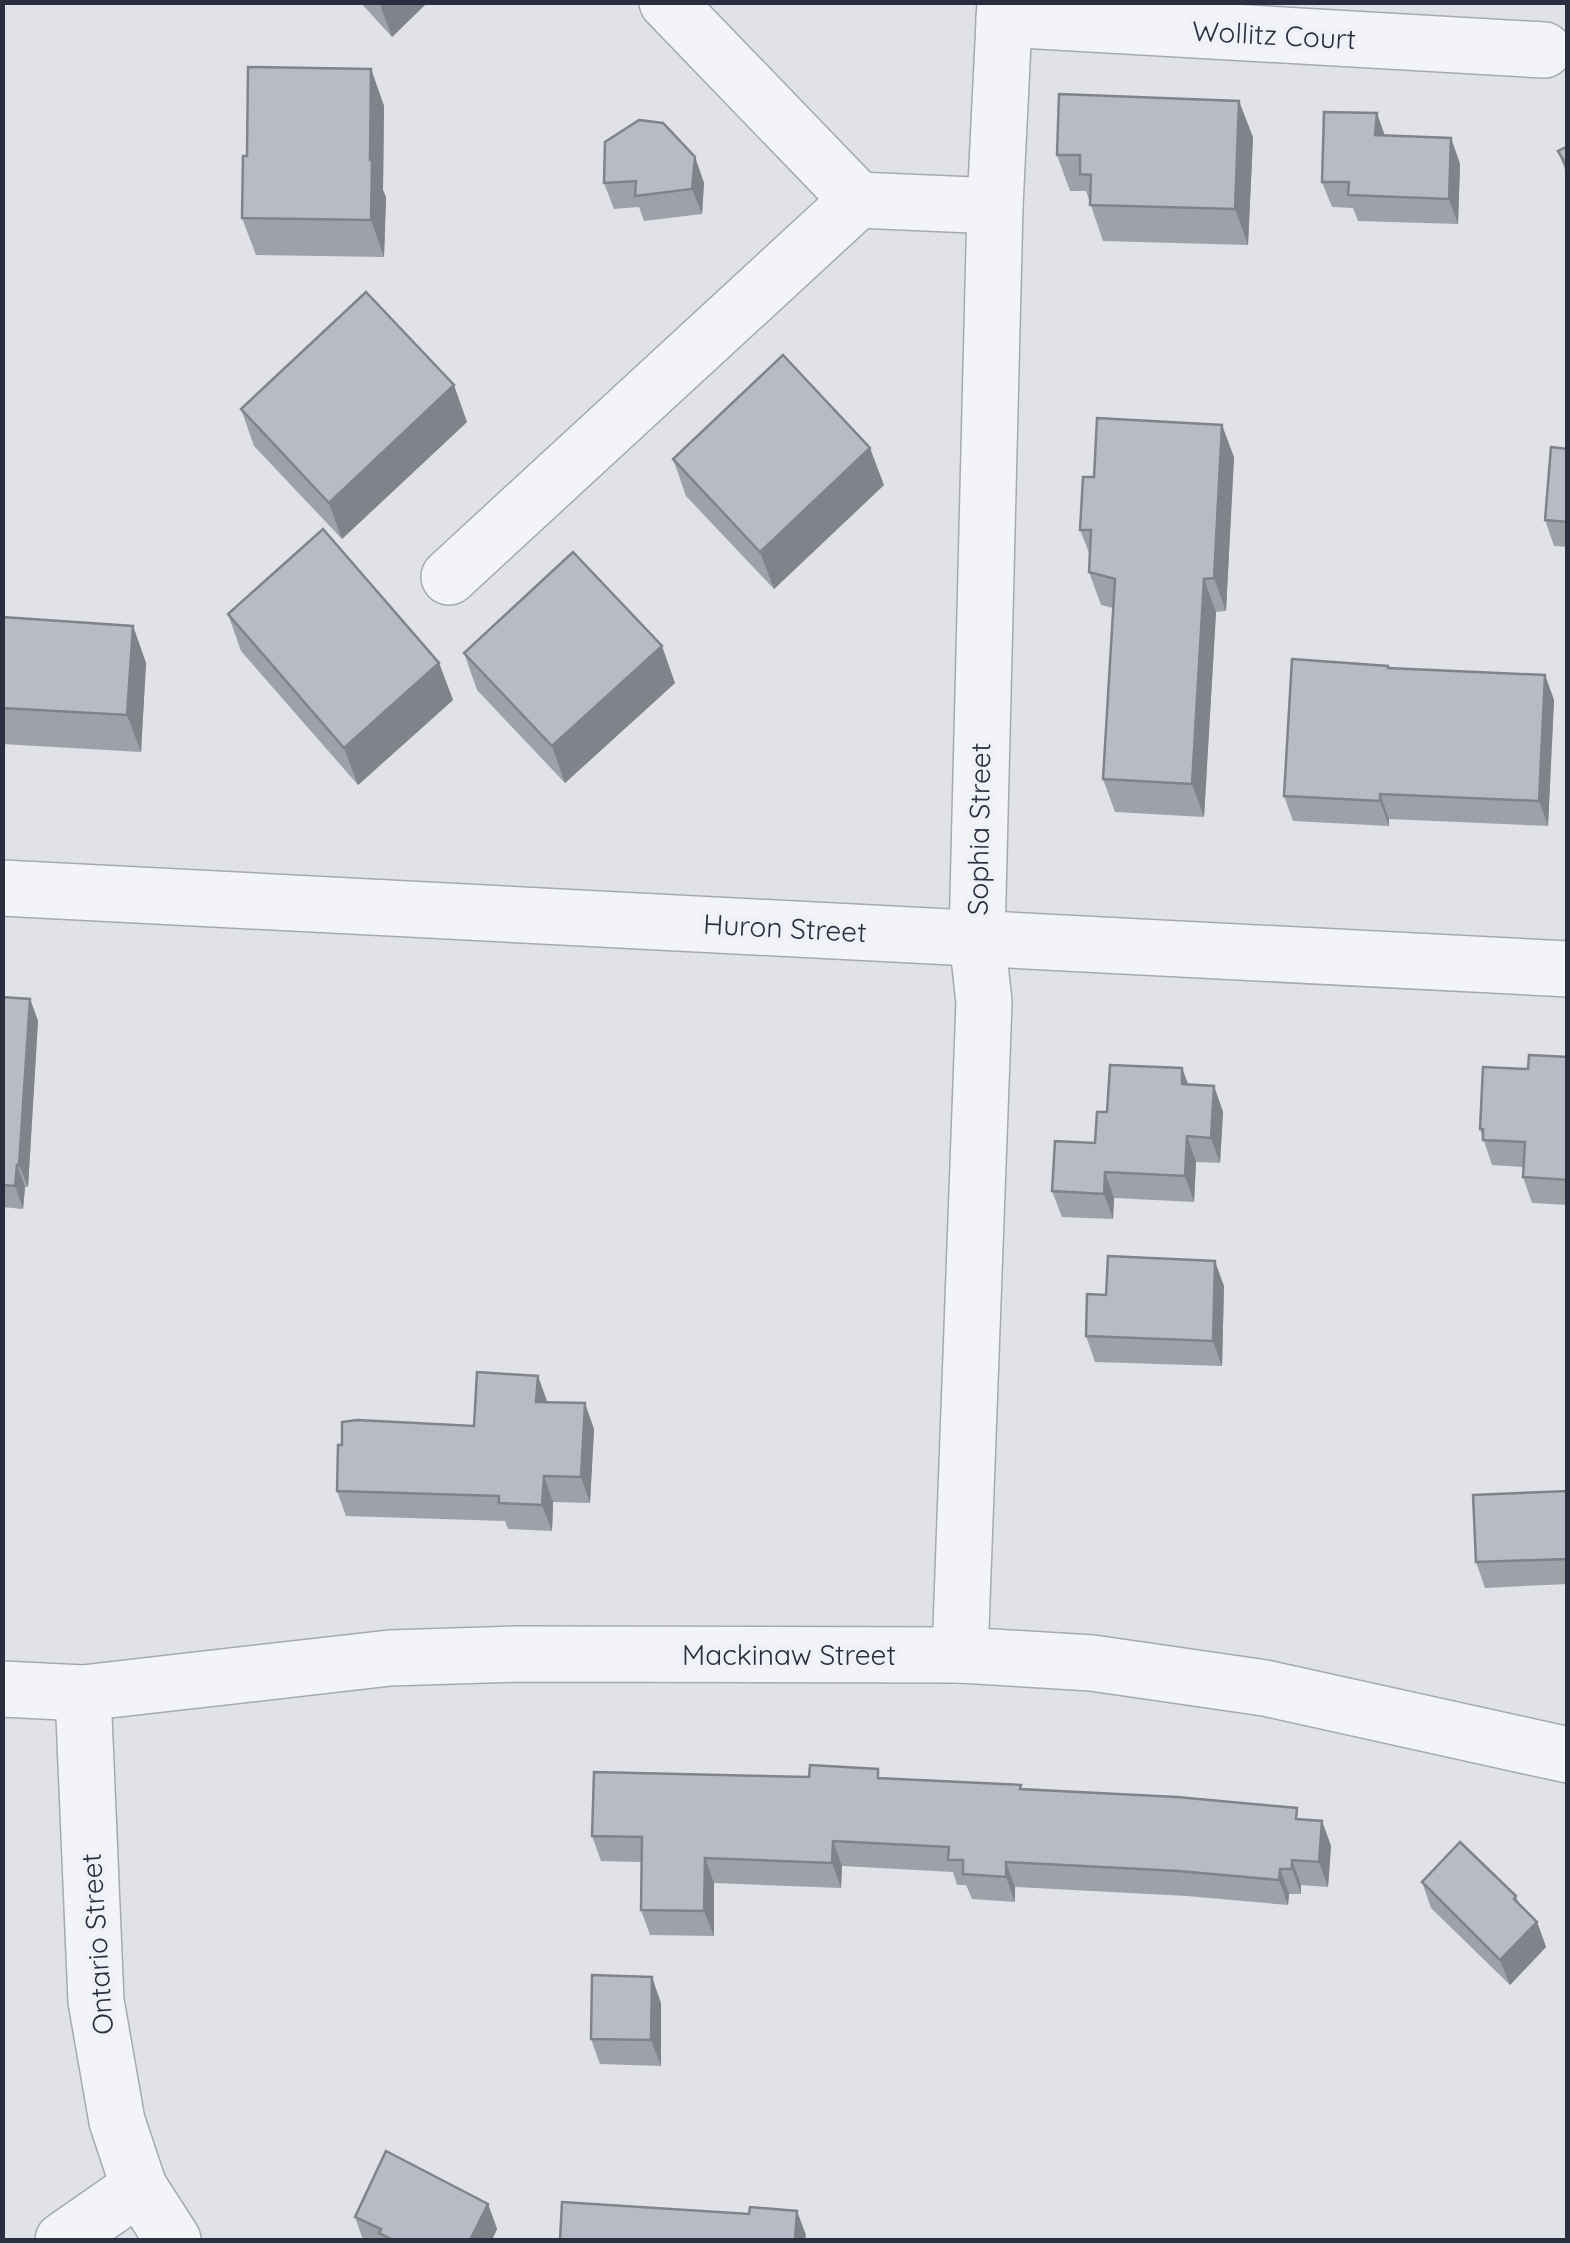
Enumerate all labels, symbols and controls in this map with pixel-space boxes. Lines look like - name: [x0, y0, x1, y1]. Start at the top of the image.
- street label: Wollitz Court: [1191, 13, 1357, 56]
- street label: Sophia Street: [959, 742, 998, 916]
- street label: Huron Street: [702, 906, 868, 949]
- street label: Mackinaw Street: [682, 1637, 896, 1672]
- street label: Ontario Street: [73, 1852, 120, 2036]

